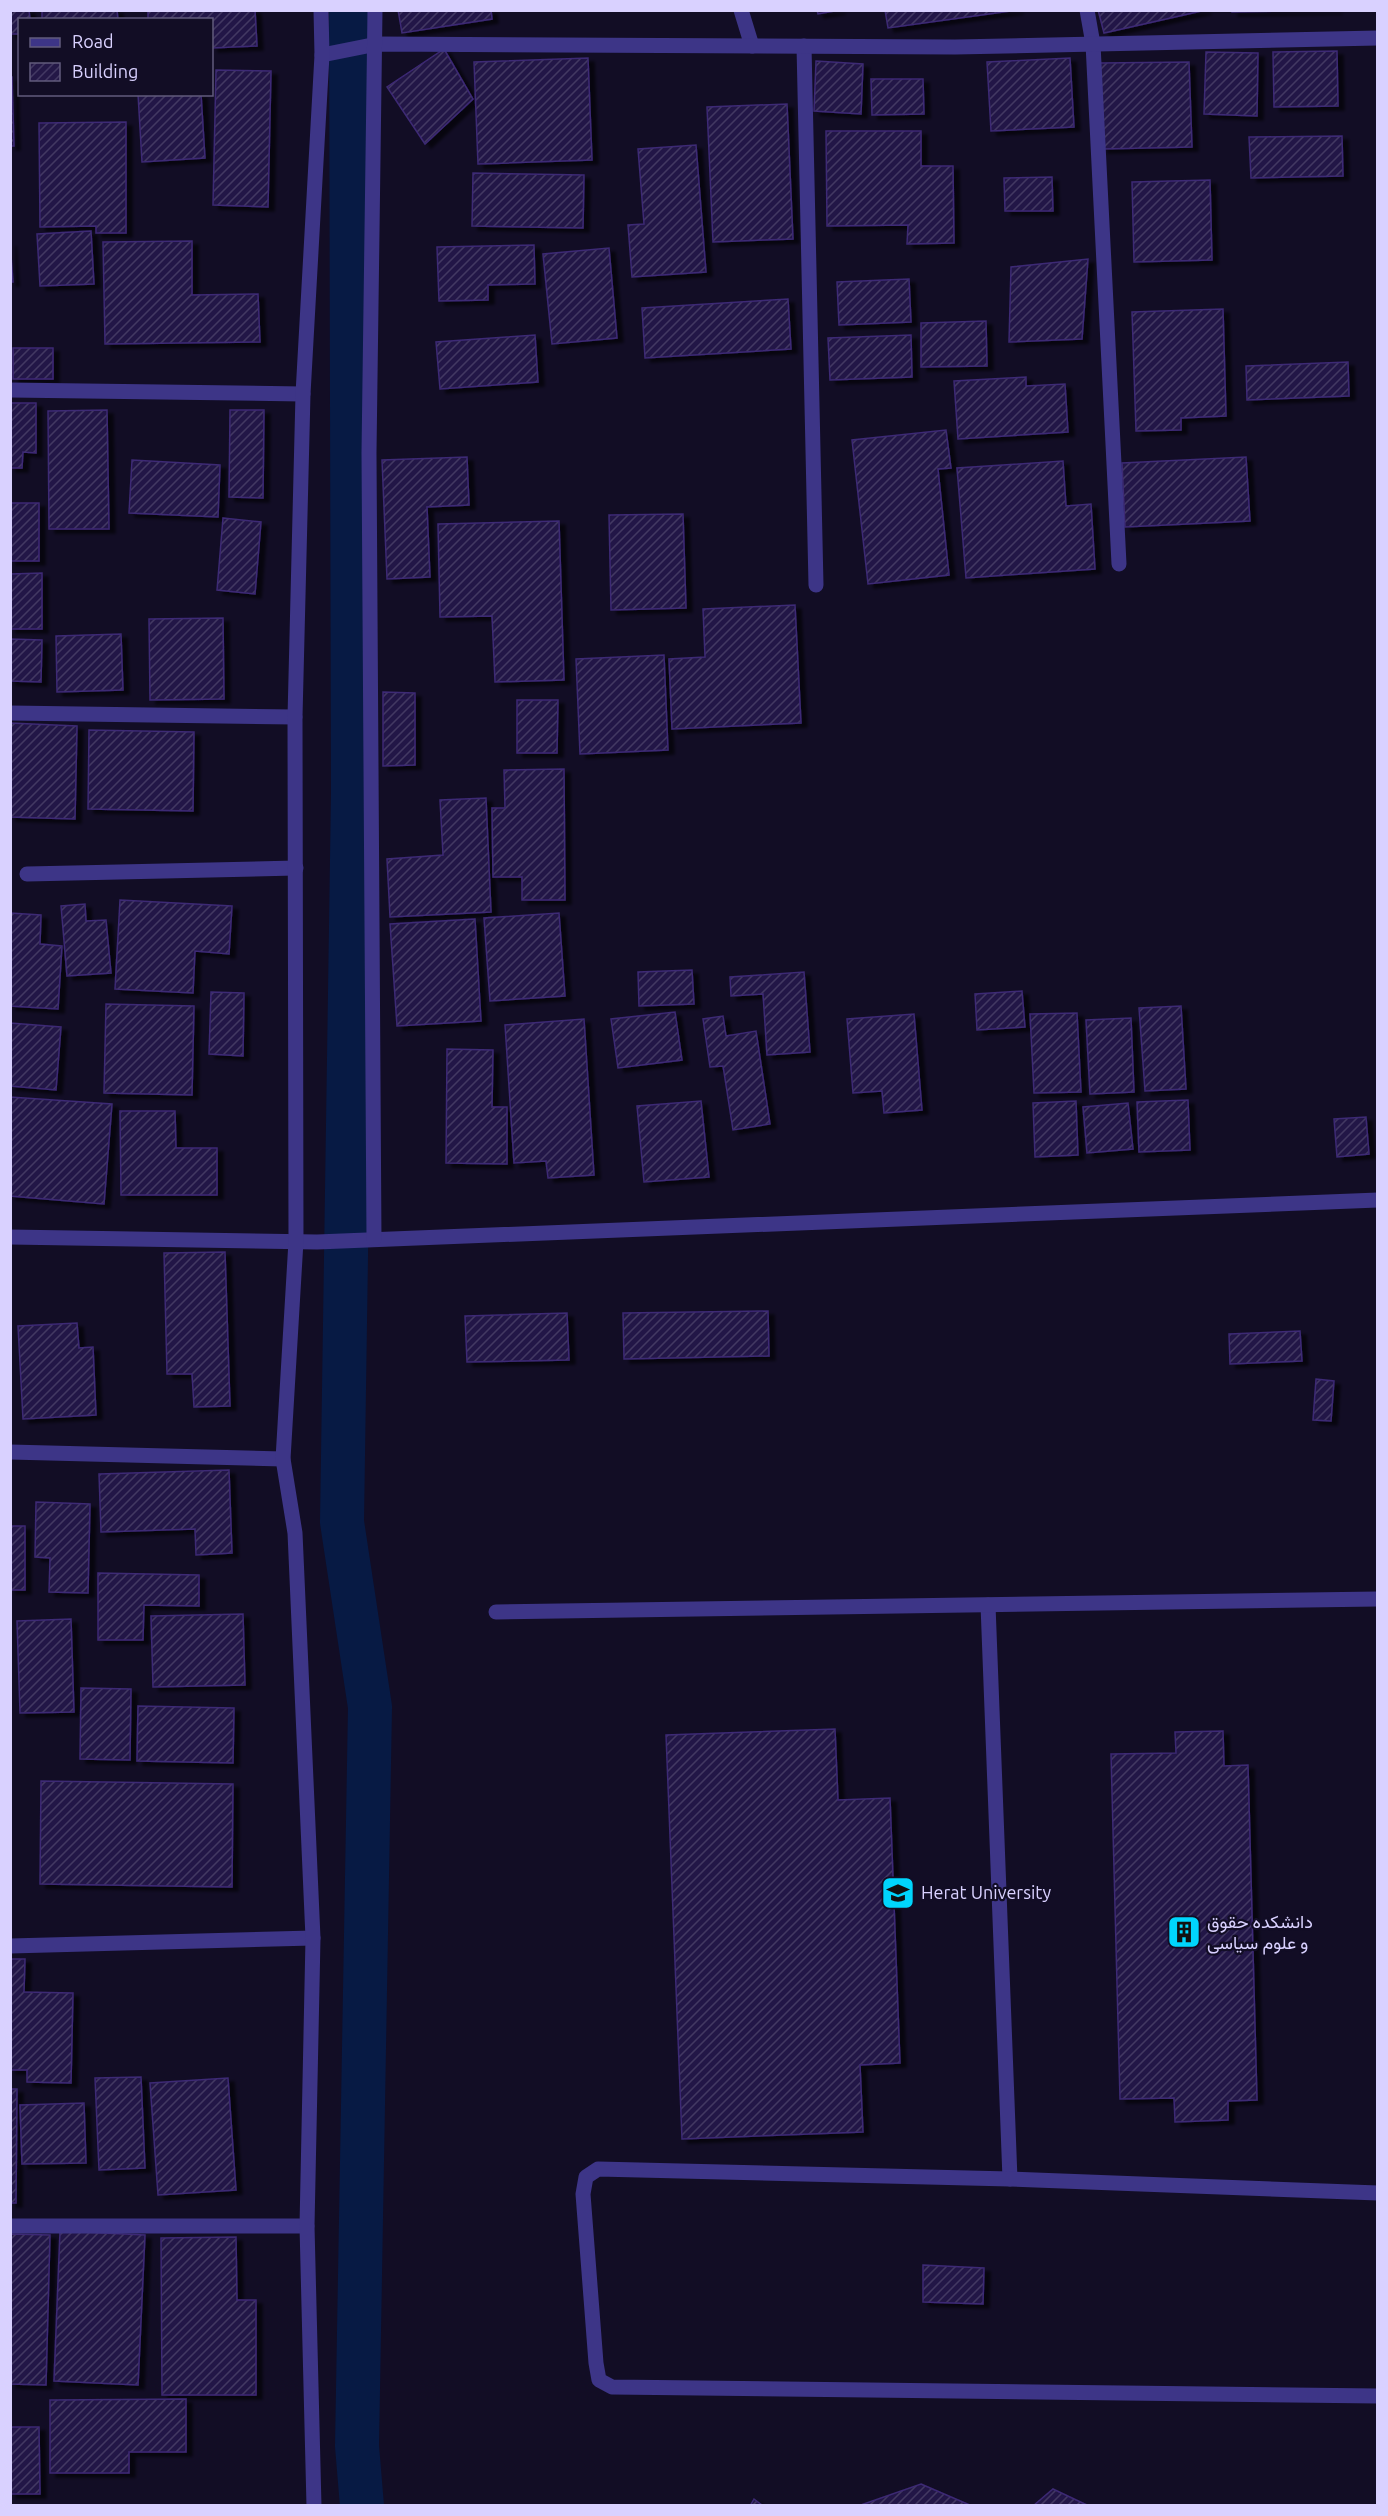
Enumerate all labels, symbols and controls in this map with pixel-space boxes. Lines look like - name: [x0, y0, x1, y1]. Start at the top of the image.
- legend: [18, 18, 213, 96]
- text: Road: [72, 31, 114, 51]
- text: Building: [72, 61, 138, 81]
- school or university icon: Herat University: [880, 1875, 916, 1911]
- place label: Herat University: [921, 1882, 1051, 1902]
- place label: دانشکده حقوق و علوم سیاسی: [1207, 1911, 1313, 1955]
- building icon: دانشکده حقوق و علوم سیاسی: [1166, 1914, 1202, 1950]

